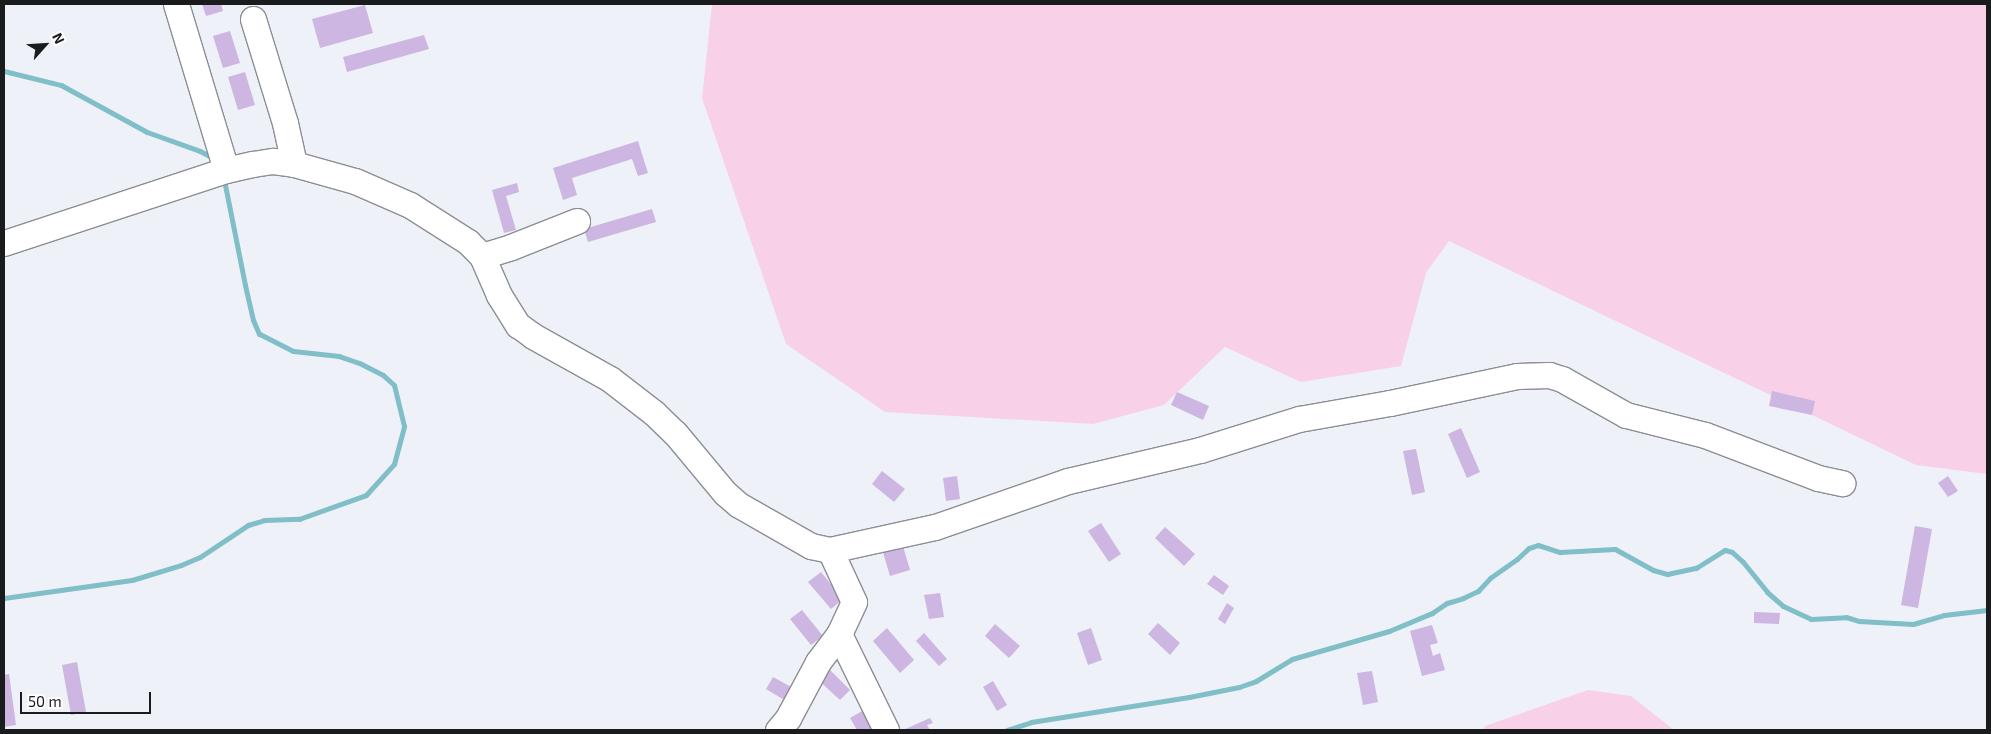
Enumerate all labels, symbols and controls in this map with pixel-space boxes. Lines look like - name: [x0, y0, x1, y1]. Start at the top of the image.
- north arrow: [20, 20, 70, 70]
- text: N: [49, 30, 69, 46]
- scale bar: [22, 682, 154, 714]
- text: 50 m: [28, 692, 62, 710]

